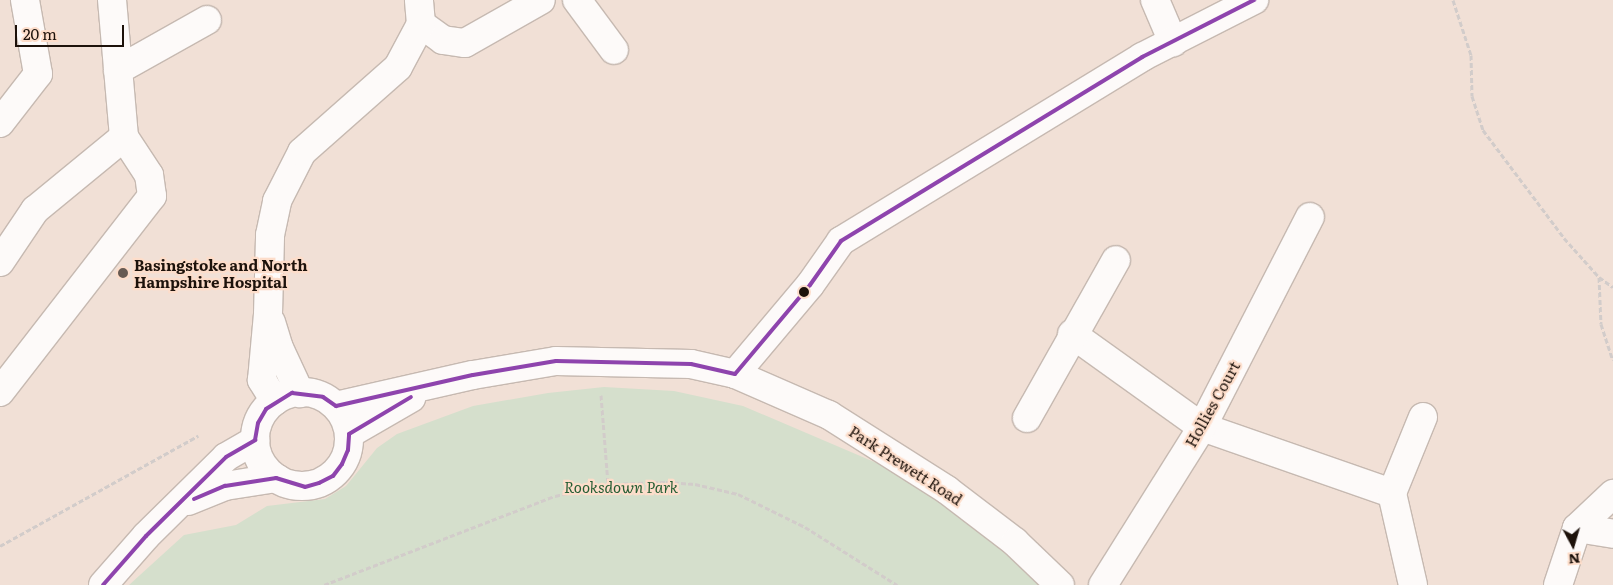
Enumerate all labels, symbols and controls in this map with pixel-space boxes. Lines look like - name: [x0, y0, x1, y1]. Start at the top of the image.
- scale bar: [18, 15, 126, 47]
- text: 20 m: [23, 22, 57, 45]
- place label: Basingstoke and North Hampshire Hospital: [134, 255, 308, 290]
- marker: Basingstoke and North Hampshire Hospital: [116, 266, 130, 280]
- unlabelled marker: [799, 287, 809, 297]
- street label: Hollies Court: [1181, 358, 1243, 450]
- street label: Park Prewett Road: [846, 422, 966, 508]
- park label: Rooksdown Park: [564, 478, 678, 496]
- north arrow: [1548, 520, 1598, 570]
- text: N: [1568, 549, 1581, 570]

